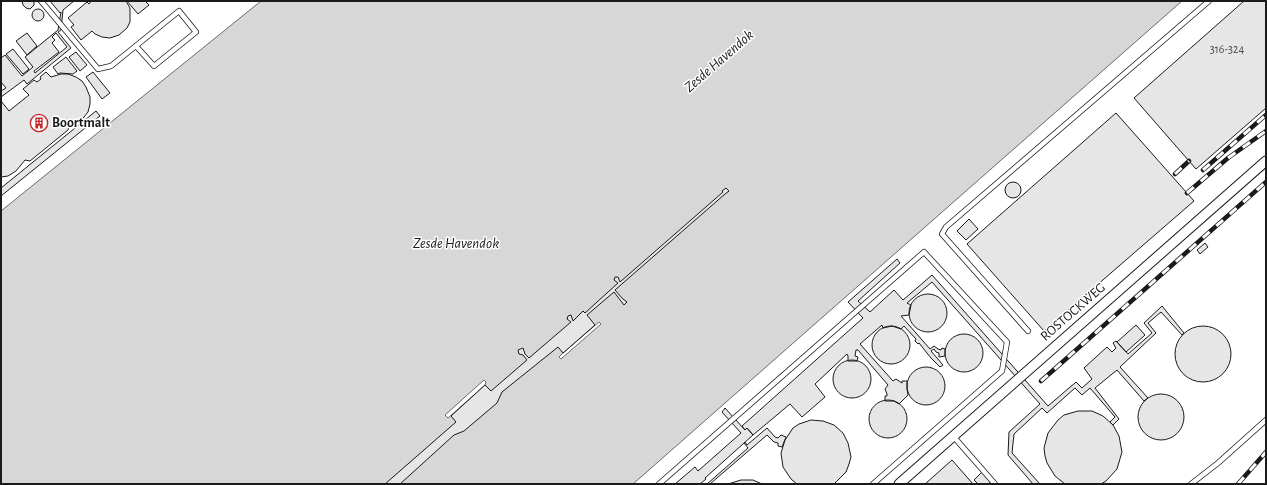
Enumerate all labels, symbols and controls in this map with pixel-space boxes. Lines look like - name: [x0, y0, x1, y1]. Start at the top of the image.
- water label: Zesde Havendok: [682, 27, 756, 95]
- house number: 316-324: [1210, 43, 1245, 55]
- building icon: Boortmalt: [29, 113, 49, 133]
- place label: Boortmalt: [52, 116, 110, 130]
- water label: Zesde Havendok: [413, 236, 499, 251]
- street label: ROSTOCKWEG: [1038, 280, 1108, 344]

